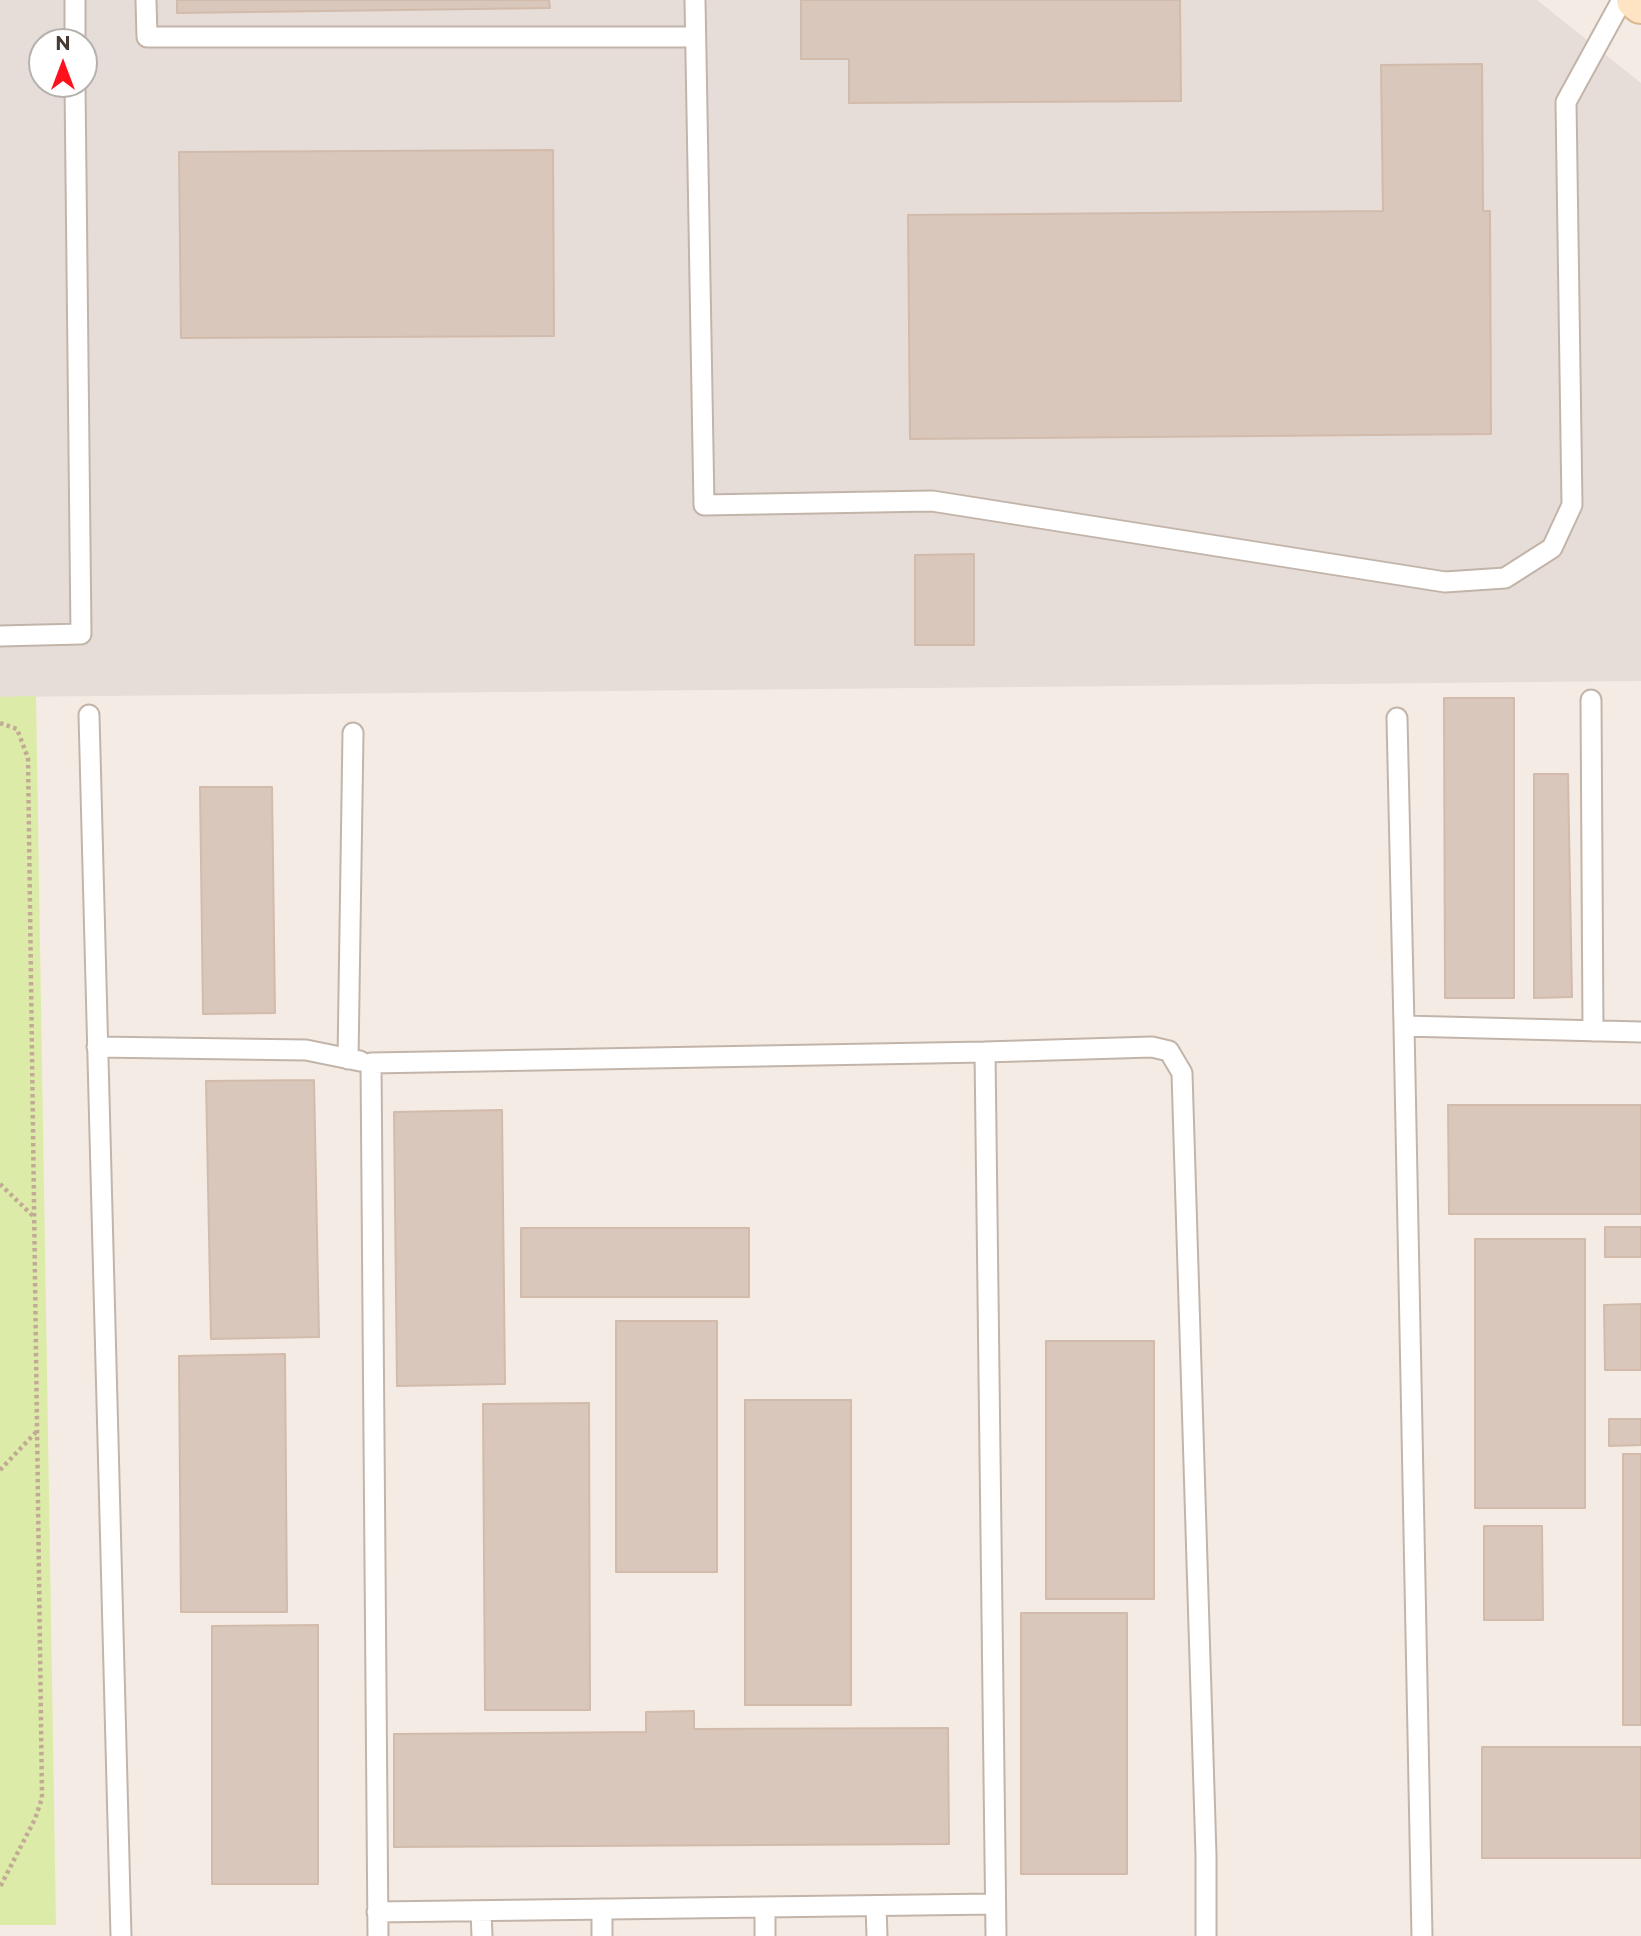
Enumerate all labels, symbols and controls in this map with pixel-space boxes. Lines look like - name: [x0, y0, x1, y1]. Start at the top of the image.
- north arrow: [28, 28, 98, 98]
- text: N: [55, 32, 71, 55]

